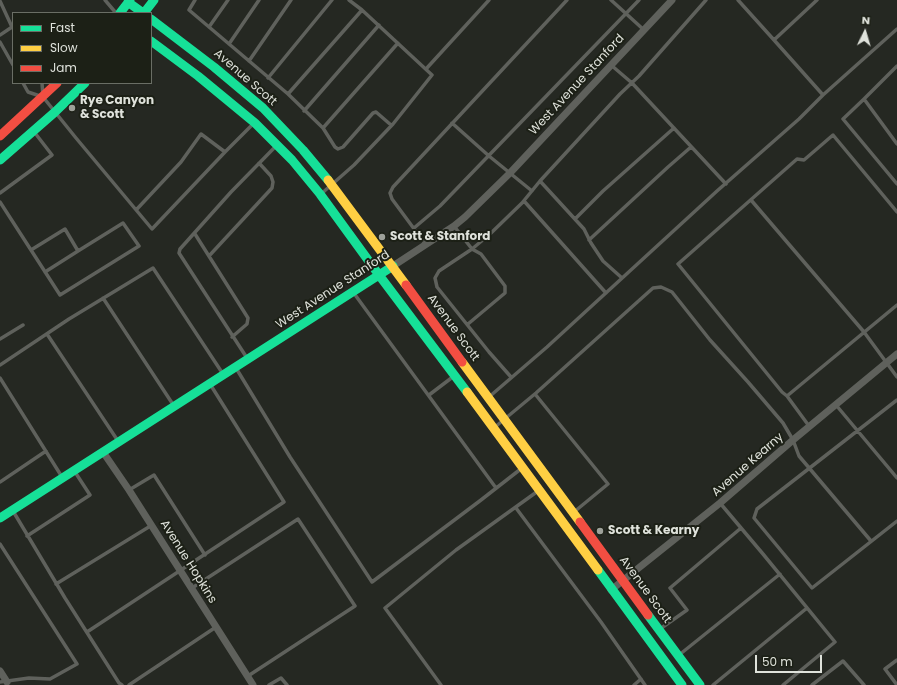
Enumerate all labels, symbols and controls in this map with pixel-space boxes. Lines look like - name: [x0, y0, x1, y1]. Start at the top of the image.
- legend: [12, 12, 152, 84]
- north arrow: [845, 12, 885, 52]
- text: N: [861, 12, 871, 28]
- text: Fast: [50, 19, 75, 36]
- street label: West Avenue Stanford: [526, 32, 628, 138]
- text: Slow: [50, 39, 78, 56]
- street label: Avenue Scott: [210, 47, 280, 109]
- text: Jam: [50, 59, 77, 76]
- place label: Rye Canyon & Scott: [80, 94, 154, 122]
- marker: Rye Canyon & Scott: [67, 103, 77, 113]
- place label: Scott & Stanford: [390, 230, 490, 244]
- marker: Scott & Stanford: [377, 232, 387, 242]
- street label: West Avenue Stanford: [273, 248, 393, 332]
- street label: Avenue Scott: [424, 292, 482, 364]
- street label: Avenue Kearny: [709, 430, 787, 500]
- street label: Avenue Hopkins: [157, 518, 219, 606]
- place label: Scott & Kearny: [608, 524, 699, 538]
- marker: Scott & Kearny: [595, 526, 605, 536]
- street label: Avenue Scott: [616, 554, 674, 626]
- scale bar: [757, 647, 824, 673]
- text: 50 m: [762, 653, 793, 670]

